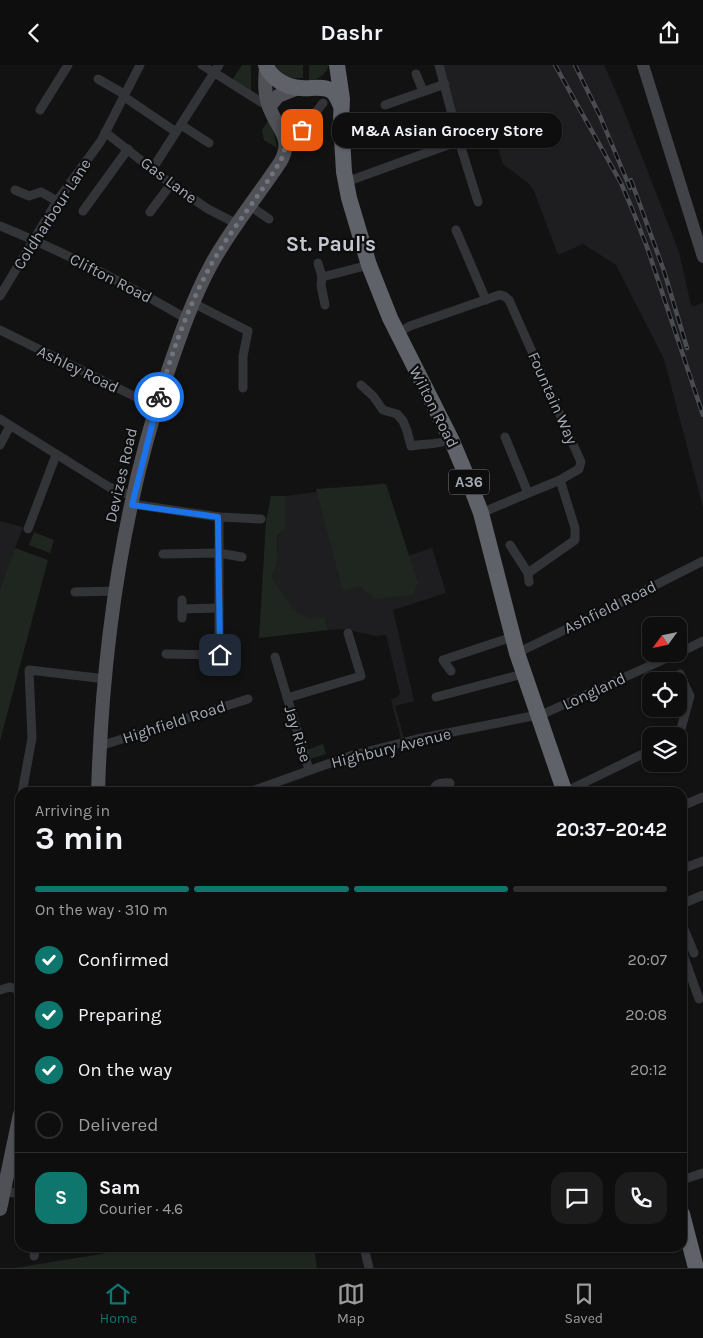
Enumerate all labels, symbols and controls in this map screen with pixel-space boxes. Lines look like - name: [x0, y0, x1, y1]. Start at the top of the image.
- icon: back: [20, 19, 48, 47]
- icon: share: [655, 19, 683, 47]
- text: Dashr: [321, 20, 382, 46]
- pin: [281, 109, 323, 151]
- callout: M&A Asian Grocery Store: [332, 113, 562, 147]
- icon: bag: [288, 116, 316, 144]
- text: M&A Asian Grocery Store: [351, 121, 543, 140]
- street label: Gas Lane: [137, 153, 201, 207]
- street label: Coldharbour Lane: [9, 155, 95, 273]
- district label: St. Paul's: [286, 232, 376, 256]
- street label: Clifton Road: [67, 249, 155, 307]
- street label: Ashley Road: [34, 341, 122, 397]
- street label: Fountain Way: [524, 349, 582, 448]
- street label: Wilton Road: [405, 363, 463, 451]
- courier: [134, 372, 184, 422]
- icon: bike: [145, 383, 173, 411]
- street label: Devizes Road: [101, 426, 141, 524]
- road number: A36: [449, 469, 489, 495]
- street label: Ashfield Road: [561, 576, 659, 638]
- north arrow: [642, 617, 688, 663]
- map controls: [642, 617, 687, 772]
- pin: [199, 634, 241, 676]
- icon: home: [206, 641, 234, 669]
- street label: Longland: [559, 668, 629, 714]
- button: locate: [642, 672, 687, 717]
- street label: Highfield Road: [120, 696, 228, 748]
- street label: Jay Rise: [280, 704, 316, 764]
- street label: Highbury Avenue: [329, 724, 453, 772]
- button: layers: [642, 727, 687, 772]
- text: Arriving in: [35, 801, 110, 820]
- text: 20:37–20:42: [556, 819, 667, 841]
- text: 3 min: [35, 820, 124, 857]
- text: On the way · 310 m: [35, 900, 168, 919]
- icon: check: [35, 946, 63, 974]
- text: Confirmed: [78, 949, 169, 971]
- text: 20:07: [628, 950, 667, 969]
- icon: check: [35, 1001, 63, 1029]
- text: Preparing: [78, 1004, 161, 1026]
- text: 20:08: [625, 1005, 667, 1024]
- icon: check: [35, 1056, 63, 1084]
- text: On the way: [78, 1059, 172, 1081]
- text: 20:12: [630, 1060, 667, 1079]
- text: Delivered: [78, 1114, 158, 1136]
- button: chat: [551, 1172, 603, 1224]
- button: phone: [615, 1172, 667, 1224]
- text: Sam: [99, 1177, 140, 1199]
- text: S: [55, 1187, 67, 1209]
- text: Courier · 4.6: [99, 1199, 183, 1218]
- tab: Home: [100, 1280, 137, 1327]
- tab: Map: [337, 1280, 365, 1327]
- tab: Saved: [564, 1280, 603, 1327]

